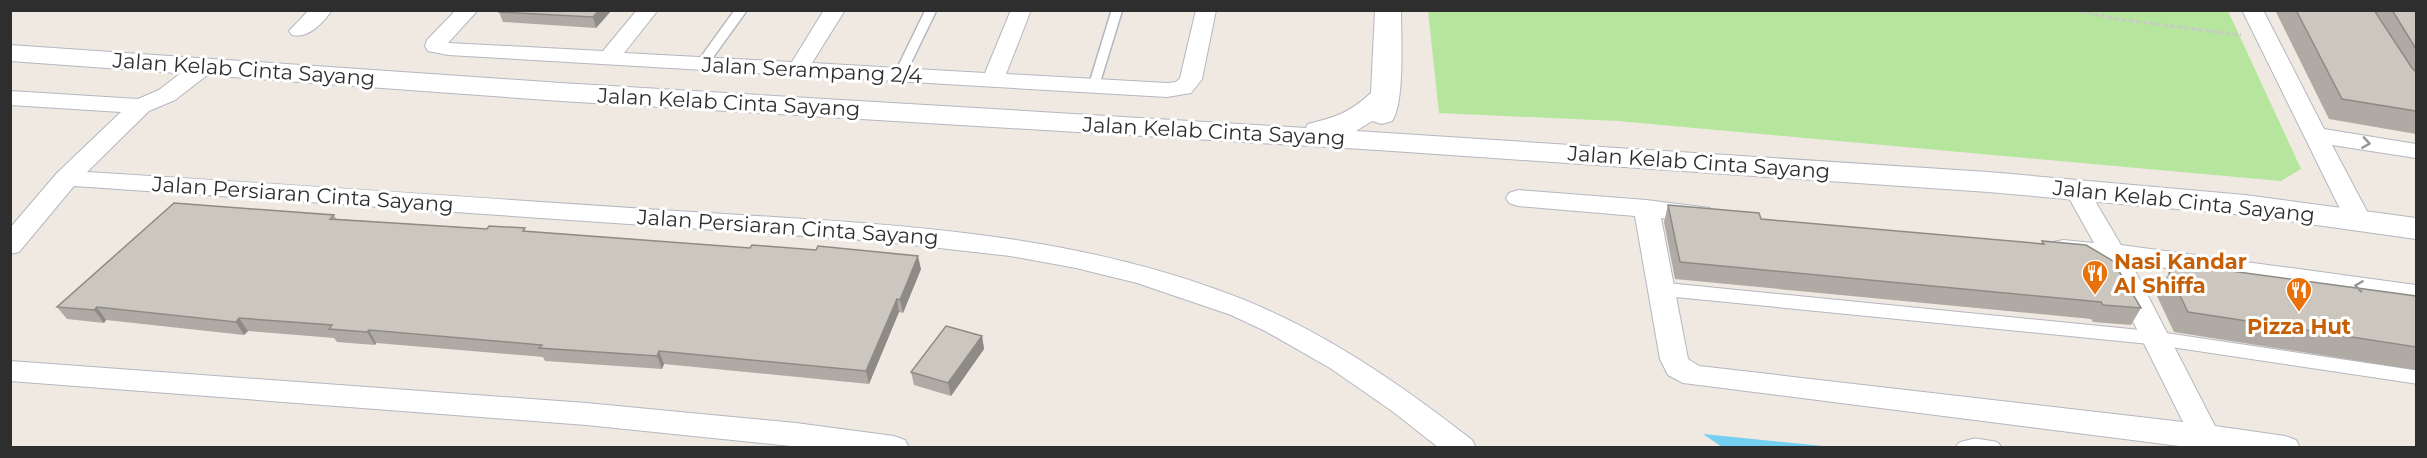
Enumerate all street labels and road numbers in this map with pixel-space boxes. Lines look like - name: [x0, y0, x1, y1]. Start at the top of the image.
- street label: Jalan Kelab Cinta Sayang: [111, 47, 376, 91]
- street label: Jalan Serampang 2/4: [700, 52, 923, 88]
- street label: Jalan Kelab Cinta Sayang: [596, 83, 861, 121]
- street label: Jalan Kelab Cinta Sayang: [1081, 112, 1346, 150]
- street label: Jalan Kelab Cinta Sayang: [1566, 140, 1831, 184]
- street label: Jalan Persiaran Cinta Sayang: [150, 171, 455, 217]
- street label: Jalan Kelab Cinta Sayang: [2051, 175, 2316, 227]
- street label: Jalan Persiaran Cinta Sayang: [635, 204, 940, 250]

